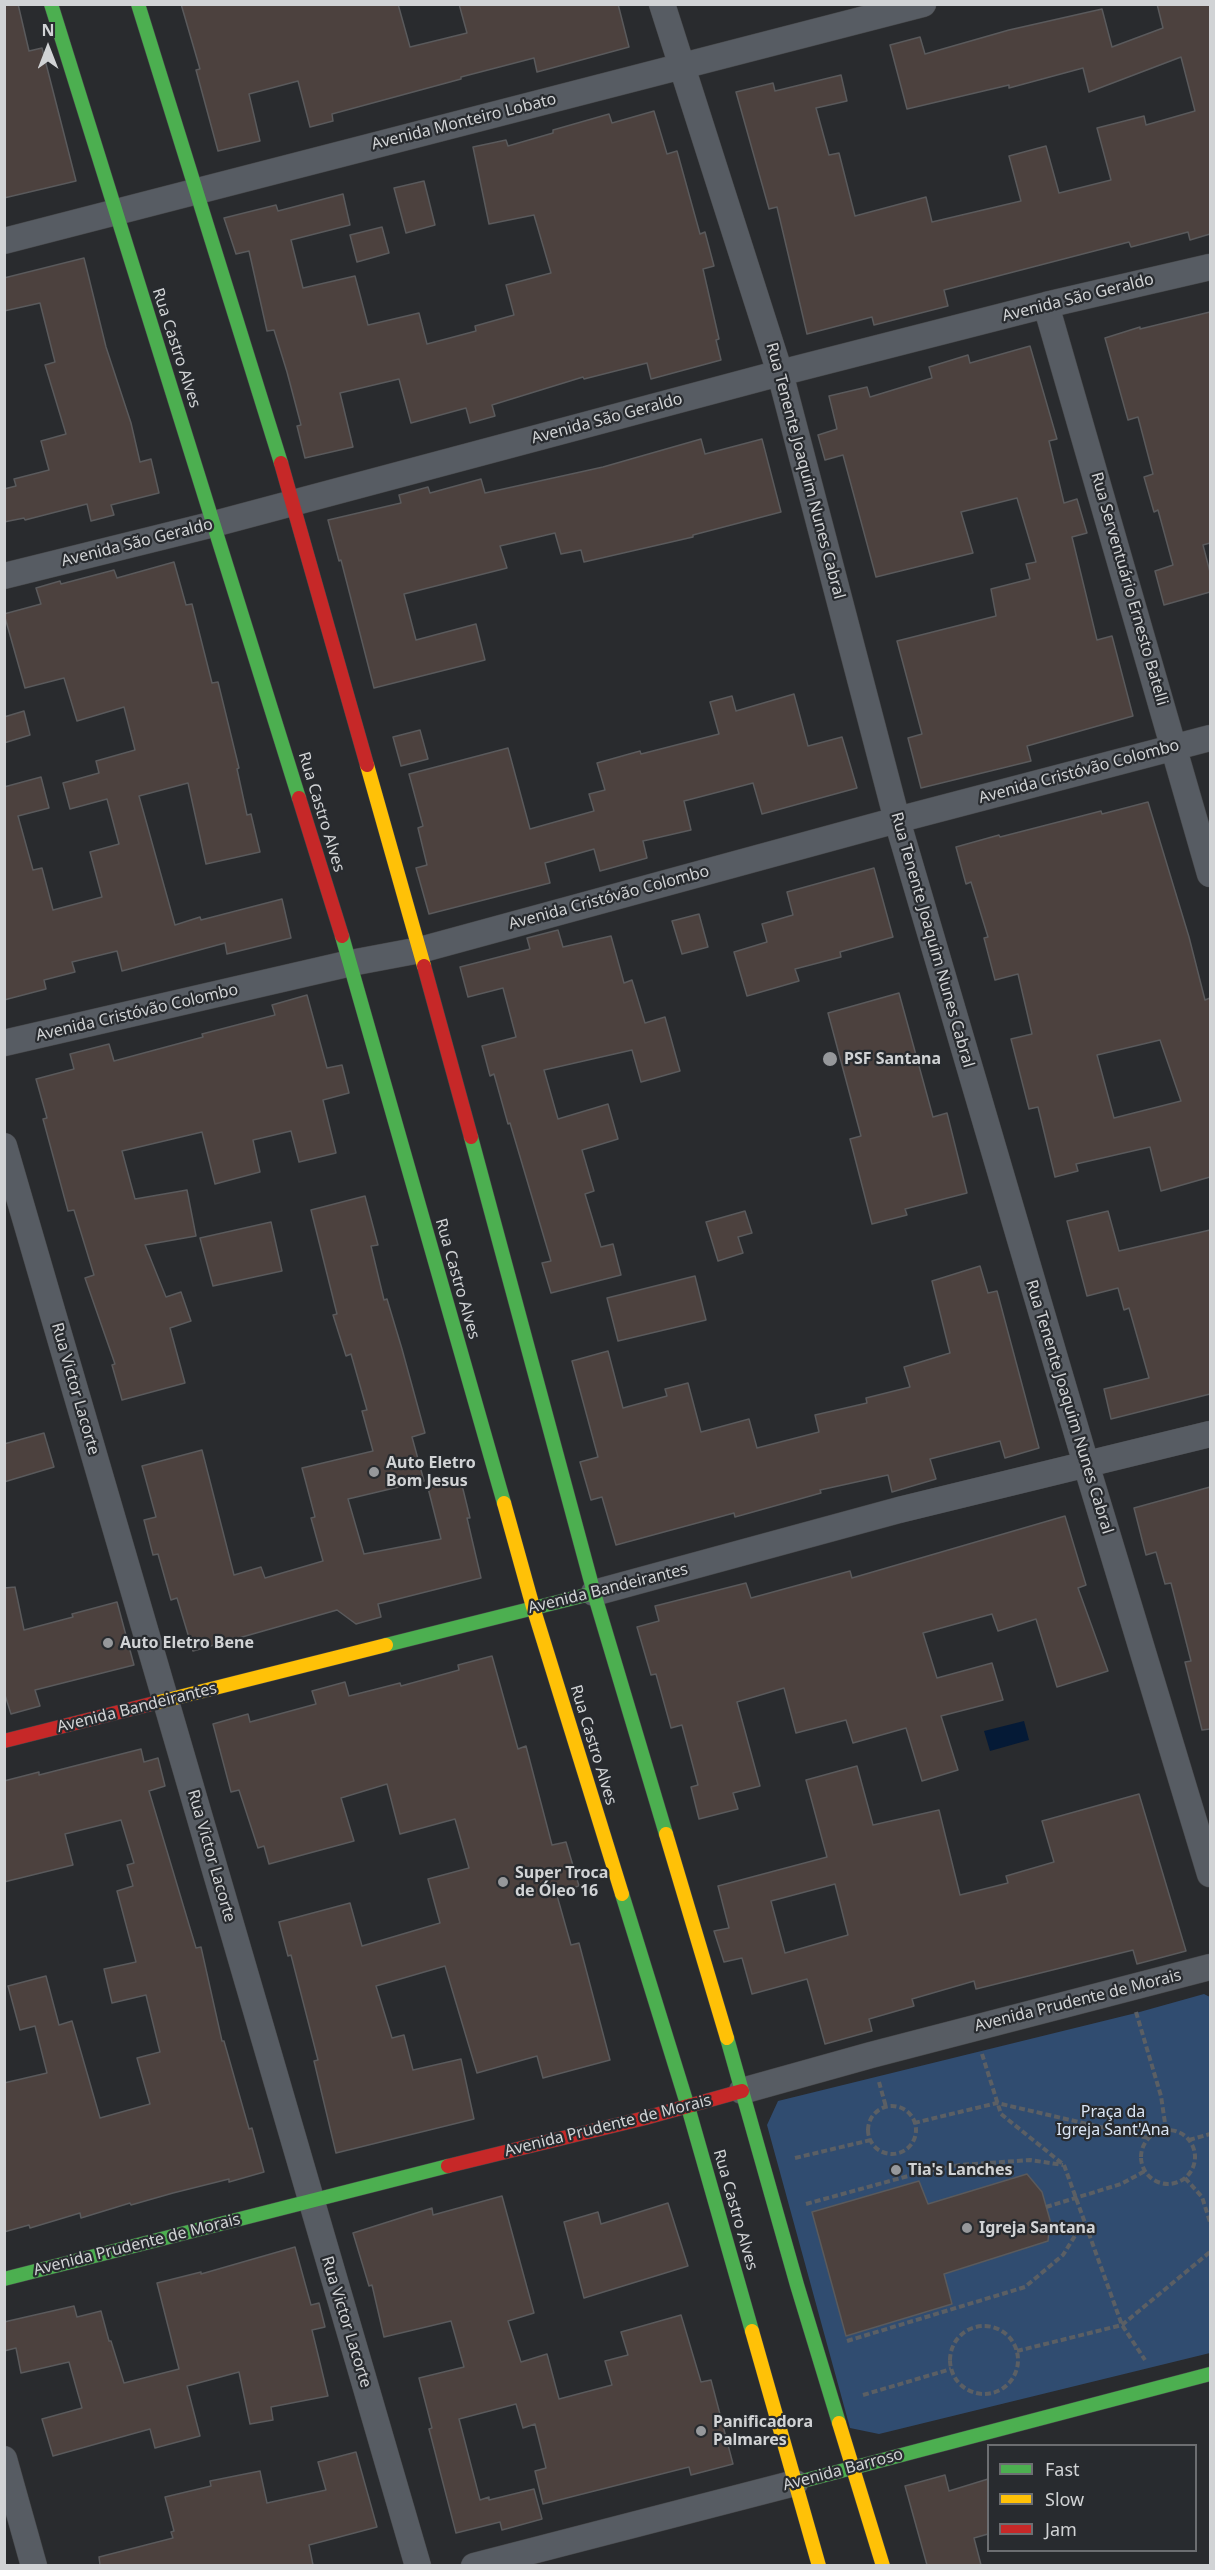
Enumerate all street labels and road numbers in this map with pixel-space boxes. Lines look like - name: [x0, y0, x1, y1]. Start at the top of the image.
- street label: Avenida Monteiro Lobato: [370, 90, 558, 154]
- street label: Avenida São Geraldo: [1000, 270, 1156, 326]
- street label: Rua Castro Alves: [148, 286, 204, 410]
- street label: Rua Tenente Joaquim Nunes Cabral: [761, 341, 849, 601]
- street label: Avenida São Geraldo: [529, 390, 685, 448]
- street label: Rua Serventuário Ernesto Batelli: [1086, 470, 1172, 708]
- street label: Avenida São Geraldo: [59, 515, 215, 571]
- street label: Avenida Cristóvão Colombo: [977, 736, 1181, 808]
- street label: Rua Castro Alves: [294, 750, 348, 874]
- street label: Rua Tenente Joaquim Nunes Cabral: [886, 810, 978, 1070]
- street label: Avenida Cristóvão Colombo: [507, 862, 711, 934]
- street label: Avenida Cristóvão Colombo: [34, 980, 240, 1046]
- street label: Rua Castro Alves: [431, 1216, 483, 1342]
- street label: Rua Tenente Joaquim Nunes Cabral: [1021, 1278, 1117, 1536]
- street label: Rua Victor Lacorte: [47, 1321, 103, 1457]
- street label: Avenida Bandeirantes: [526, 1560, 690, 1618]
- street label: Avenida Bandeirantes: [55, 1679, 219, 1737]
- street label: Rua Castro Alves: [566, 1683, 620, 1807]
- street label: Rua Victor Lacorte: [183, 1788, 239, 1924]
- street label: Avenida Prudente de Morais: [973, 1966, 1183, 2036]
- street label: Avenida Prudente de Morais: [503, 2091, 713, 2161]
- street label: Rua Castro Alves: [709, 2147, 761, 2273]
- street label: Avenida Prudente de Morais: [32, 2210, 242, 2280]
- street label: Rua Victor Lacorte: [317, 2254, 375, 2390]
- street label: Avenida Barroso: [781, 2445, 905, 2495]

